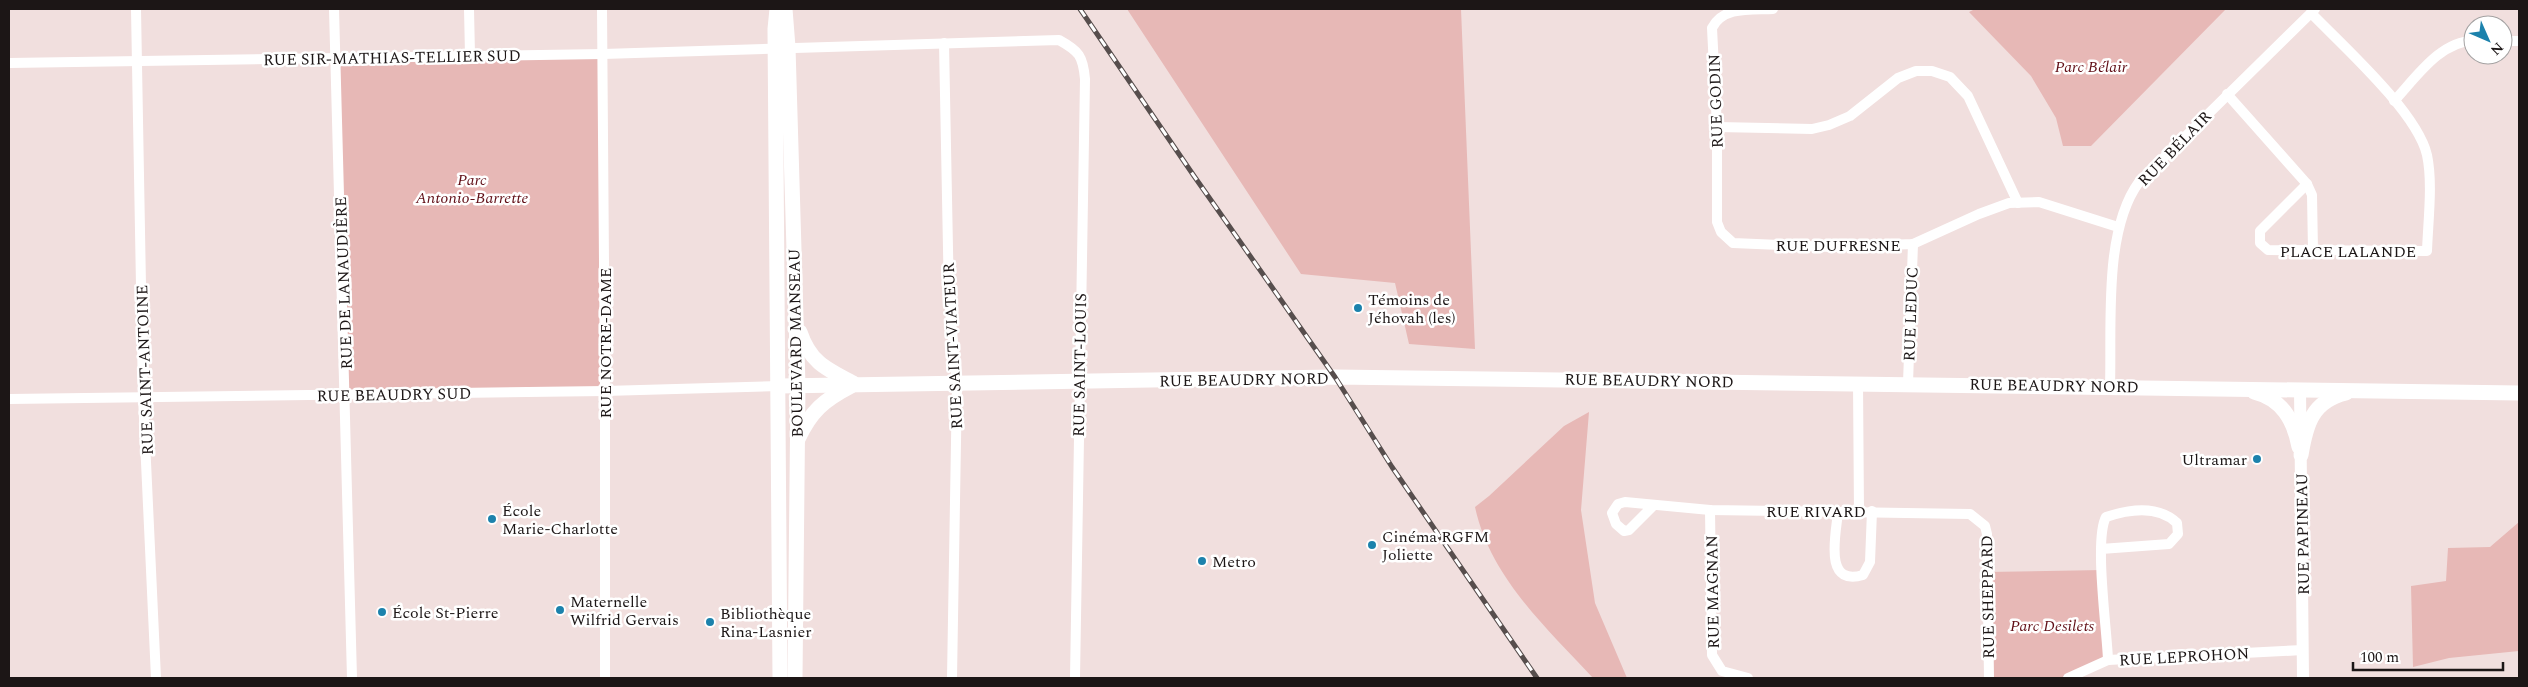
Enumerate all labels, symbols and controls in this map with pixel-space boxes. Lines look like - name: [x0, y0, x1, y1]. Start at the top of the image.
- north arrow: [2463, 15, 2513, 65]
- text: N: [2485, 37, 2508, 60]
- street label: RUE SIR-MATHIAS-TELLIER SUD: [263, 44, 521, 72]
- street label: RUE GODIN: [1702, 53, 1730, 148]
- park label: Parc Bélair: [2055, 55, 2128, 79]
- street label: RUE BÉLAIR: [2132, 105, 2217, 192]
- park label: Parc Antonio-Barrette: [415, 168, 528, 210]
- street label: RUE DE LANAUDIÈRE: [329, 196, 359, 370]
- street label: RUE DUFRESNE: [1775, 234, 1901, 258]
- street label: PLACE LALANDE: [2280, 240, 2416, 264]
- street label: BOULEVARD MANSEAU: [782, 248, 810, 438]
- street label: RUE SAINT-VIATEUR: [937, 262, 969, 430]
- street label: RUE LEDUC: [1897, 266, 1925, 362]
- street label: RUE NOTRE-DAME: [594, 268, 618, 418]
- street label: RUE SAINT-ANTOINE: [130, 284, 160, 456]
- place label: Témoins de Jéhovah (les): [1368, 288, 1456, 330]
- street label: RUE SAINT-LOUIS: [1067, 293, 1093, 437]
- marker: Témoins de Jéhovah (les): [1352, 302, 1364, 314]
- street label: RUE BEAUDRY NORD: [1159, 367, 1329, 393]
- street label: RUE BEAUDRY NORD: [1564, 368, 1734, 394]
- street label: RUE BEAUDRY NORD: [1969, 373, 2139, 399]
- street label: RUE BEAUDRY SUD: [316, 382, 472, 408]
- place label: Ultramar: [2181, 448, 2247, 472]
- marker: Ultramar: [2251, 453, 2263, 465]
- street label: RUE PAPINEAU: [2290, 473, 2316, 595]
- place label: École Marie-Charlotte: [502, 499, 618, 541]
- street label: RUE RIVARD: [1766, 500, 1866, 524]
- marker: École Marie-Charlotte: [486, 513, 498, 525]
- place label: Cinéma RGFM Joliette: [1382, 525, 1489, 567]
- street label: RUE MAGNAN: [1700, 535, 1726, 649]
- street label: RUE SHEPPARD: [1975, 535, 2001, 659]
- marker: Cinéma RGFM Joliette: [1366, 539, 1378, 551]
- place label: Metro: [1212, 550, 1256, 574]
- marker: Metro: [1196, 555, 1208, 567]
- place label: Maternelle Wilfrid Gervais: [570, 590, 679, 632]
- place label: École St-Pierre: [392, 601, 499, 625]
- place label: Bibliothèque Rina-Lasnier: [720, 602, 812, 644]
- marker: Maternelle Wilfrid Gervais: [554, 604, 566, 616]
- marker: École St-Pierre: [376, 606, 388, 618]
- park label: Parc Desilets: [2010, 614, 2094, 638]
- marker: Bibliothèque Rina-Lasnier: [704, 616, 716, 628]
- scale bar: [2353, 640, 2503, 672]
- street label: RUE LEPROHON: [2118, 642, 2250, 672]
- text: 100 m: [2360, 646, 2399, 669]

